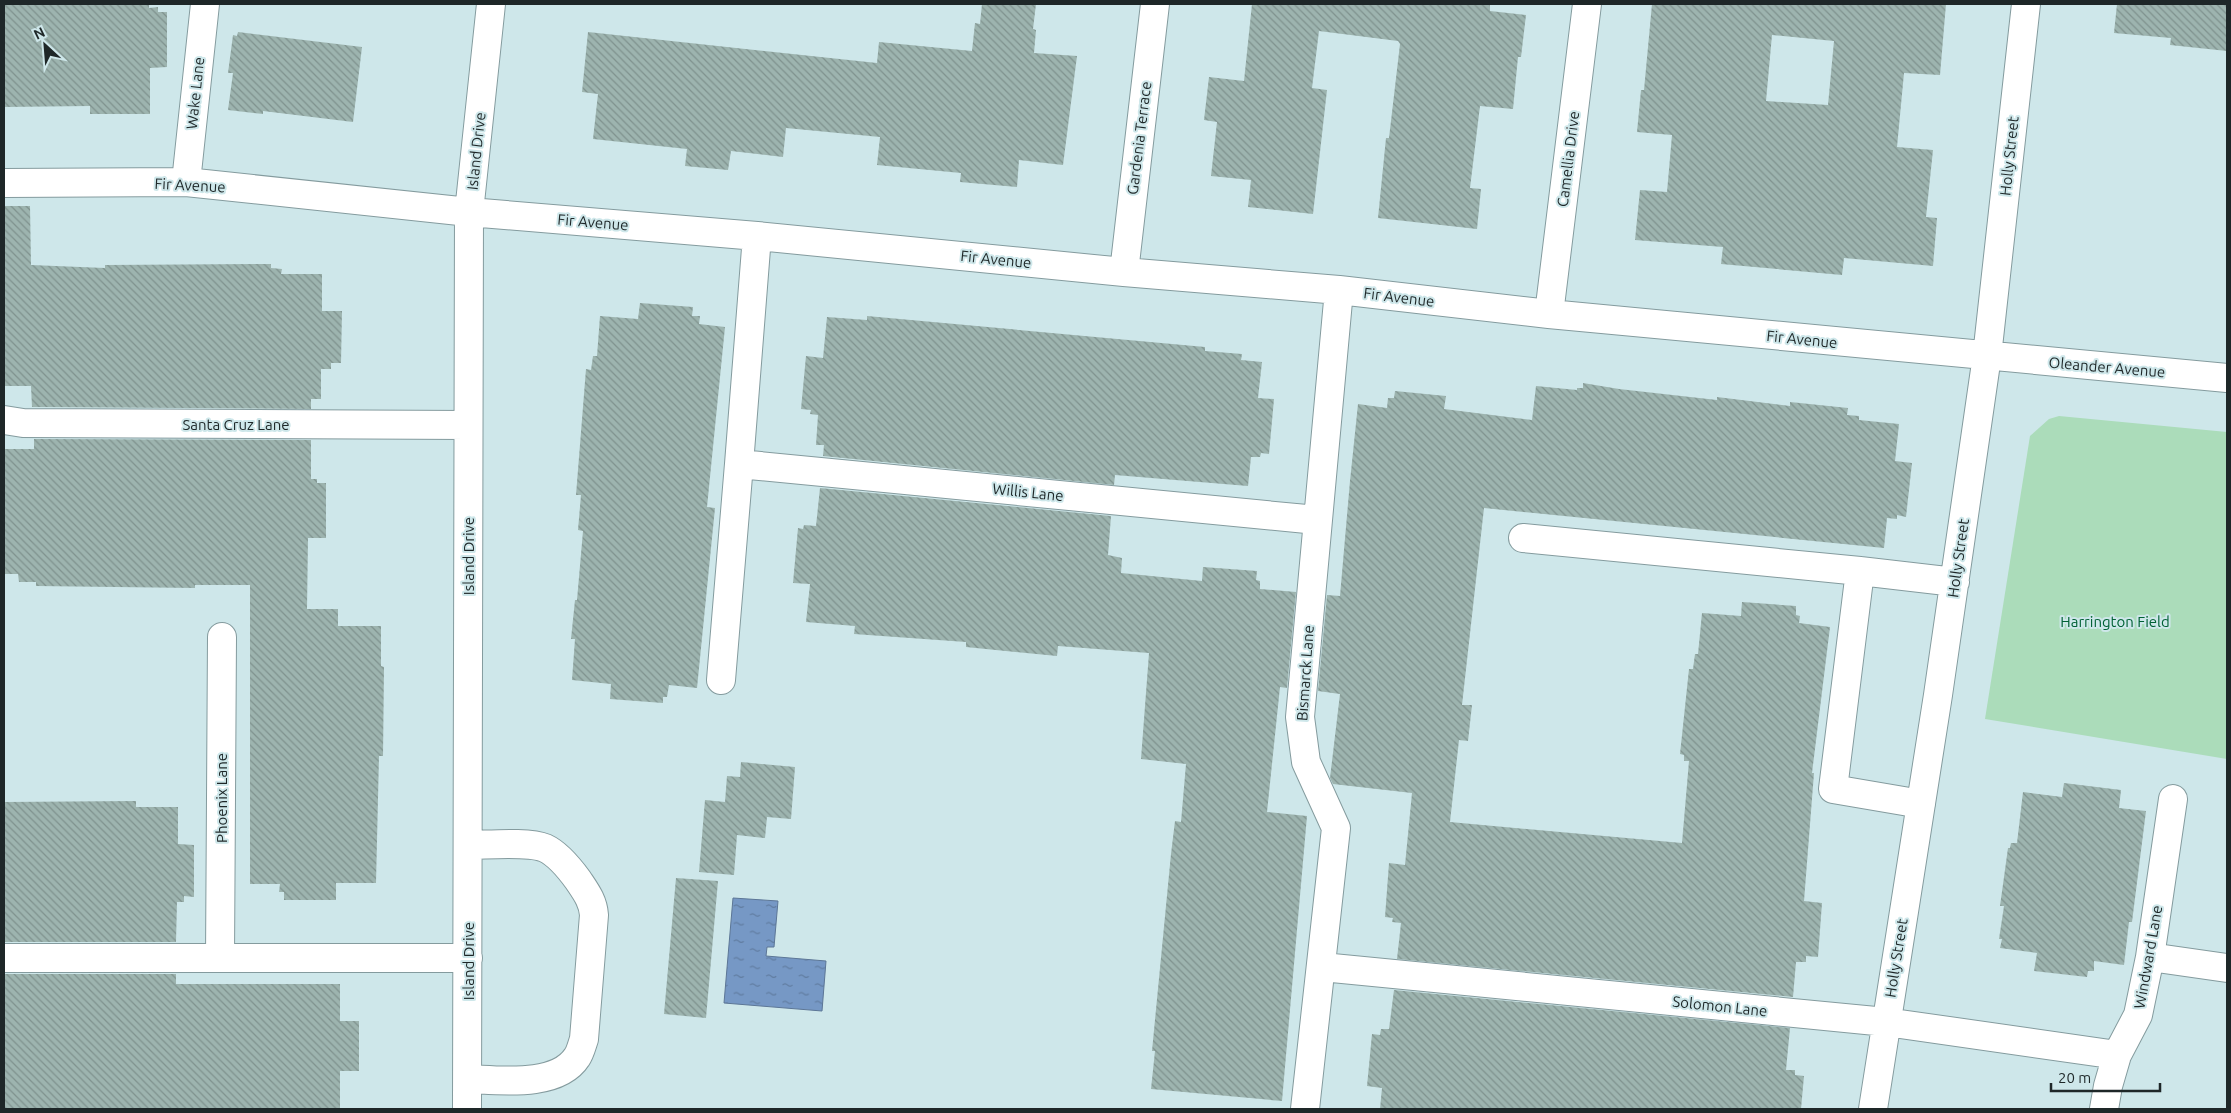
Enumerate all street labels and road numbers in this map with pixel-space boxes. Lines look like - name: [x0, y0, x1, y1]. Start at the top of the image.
- street label: Wake Lane: [183, 56, 207, 130]
- street label: Gardenia Terrace: [1124, 80, 1154, 196]
- street label: Camellia Drive: [1554, 110, 1582, 208]
- street label: Island Drive: [463, 111, 489, 191]
- street label: Holly Street: [1996, 115, 2022, 196]
- street label: Fir Avenue: [154, 175, 226, 195]
- street label: Fir Avenue: [557, 210, 629, 234]
- street label: Fir Avenue: [960, 247, 1032, 271]
- street label: Fir Avenue: [1363, 284, 1435, 310]
- street label: Fir Avenue: [1766, 327, 1838, 351]
- street label: Oleander Avenue: [2048, 353, 2166, 381]
- street label: Santa Cruz Lane: [182, 416, 290, 433]
- street label: Willis Lane: [992, 480, 1064, 504]
- street label: Island Drive: [460, 517, 477, 595]
- street label: Holly Street: [1944, 517, 1972, 599]
- street label: Bismarck Lane: [1293, 624, 1317, 722]
- street label: Phoenix Lane: [213, 753, 230, 843]
- street label: Windward Lane: [2131, 904, 2165, 1010]
- street label: Holly Street: [1881, 917, 1911, 999]
- street label: Island Drive: [460, 922, 477, 1000]
- street label: Solomon Lane: [1672, 993, 1768, 1019]

